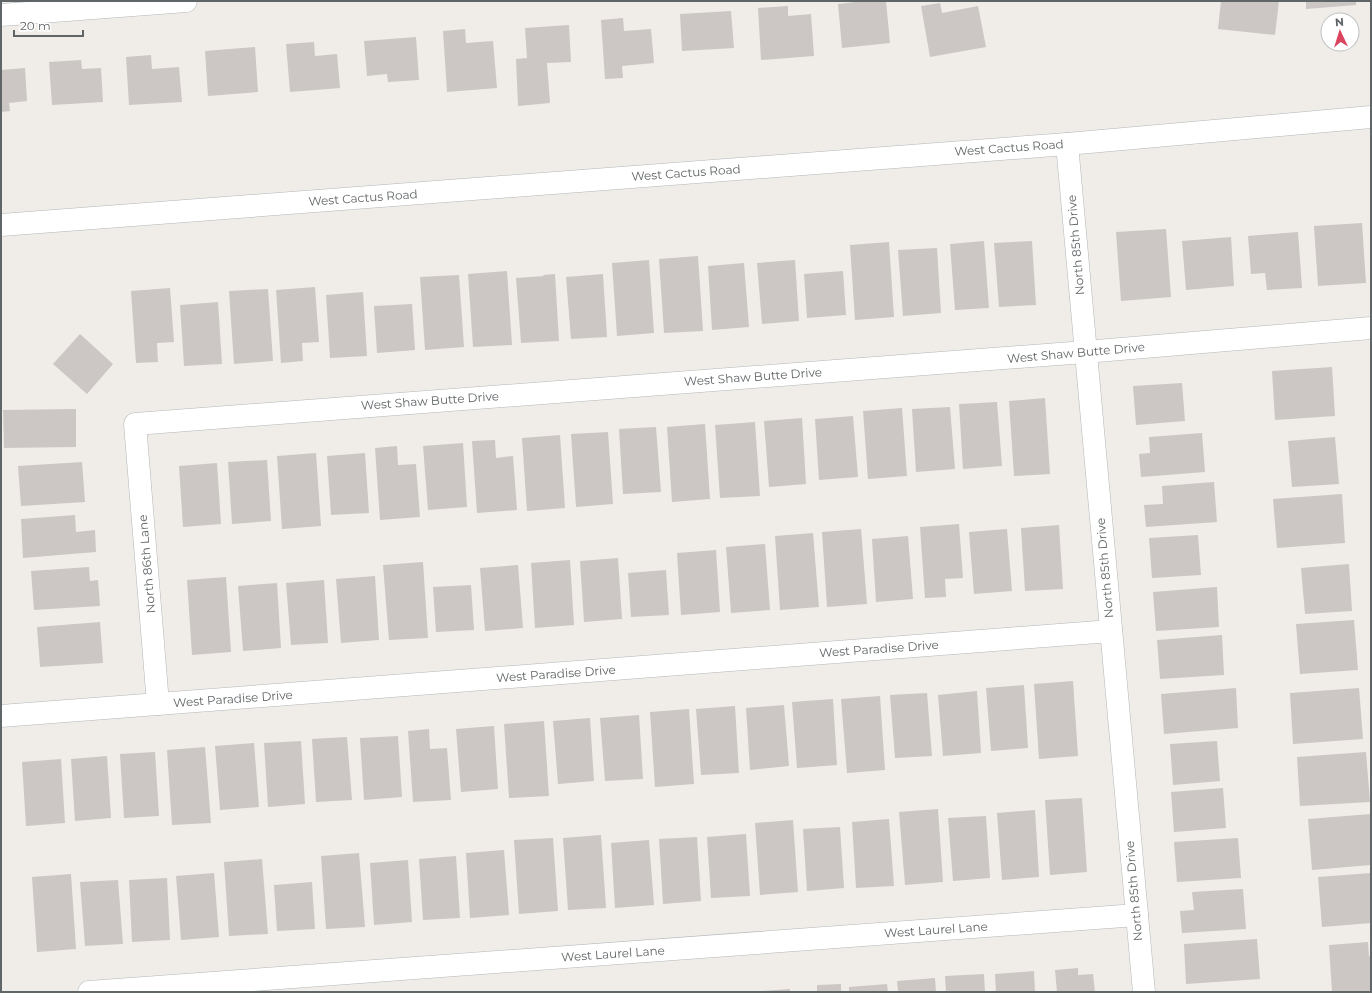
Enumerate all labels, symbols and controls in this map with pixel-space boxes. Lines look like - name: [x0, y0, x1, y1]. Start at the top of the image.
- scale bar: [14, 12, 83, 38]
- north arrow: [1320, 12, 1360, 52]
- text: N: [1334, 15, 1344, 29]
- text: 20 m: [20, 18, 51, 33]
- street label: West Cactus Road: [954, 136, 1064, 159]
- street label: West Cactus Road: [631, 161, 741, 184]
- street label: West Cactus Road: [308, 186, 418, 209]
- street label: North 85th Drive: [1064, 194, 1087, 296]
- street label: West Shaw Butte Drive: [1006, 339, 1145, 366]
- street label: West Shaw Butte Drive: [683, 364, 822, 389]
- street label: West Shaw Butte Drive: [360, 388, 499, 413]
- street label: North 86th Lane: [135, 514, 158, 614]
- street label: North 85th Drive: [1093, 517, 1116, 619]
- street label: West Paradise Drive: [819, 637, 939, 660]
- street label: West Paradise Drive: [496, 662, 616, 685]
- street label: West Paradise Drive: [173, 687, 293, 710]
- street label: North 85th Drive: [1122, 840, 1145, 942]
- street label: West Laurel Lane: [884, 918, 988, 941]
- street label: West Laurel Lane: [561, 942, 665, 965]

